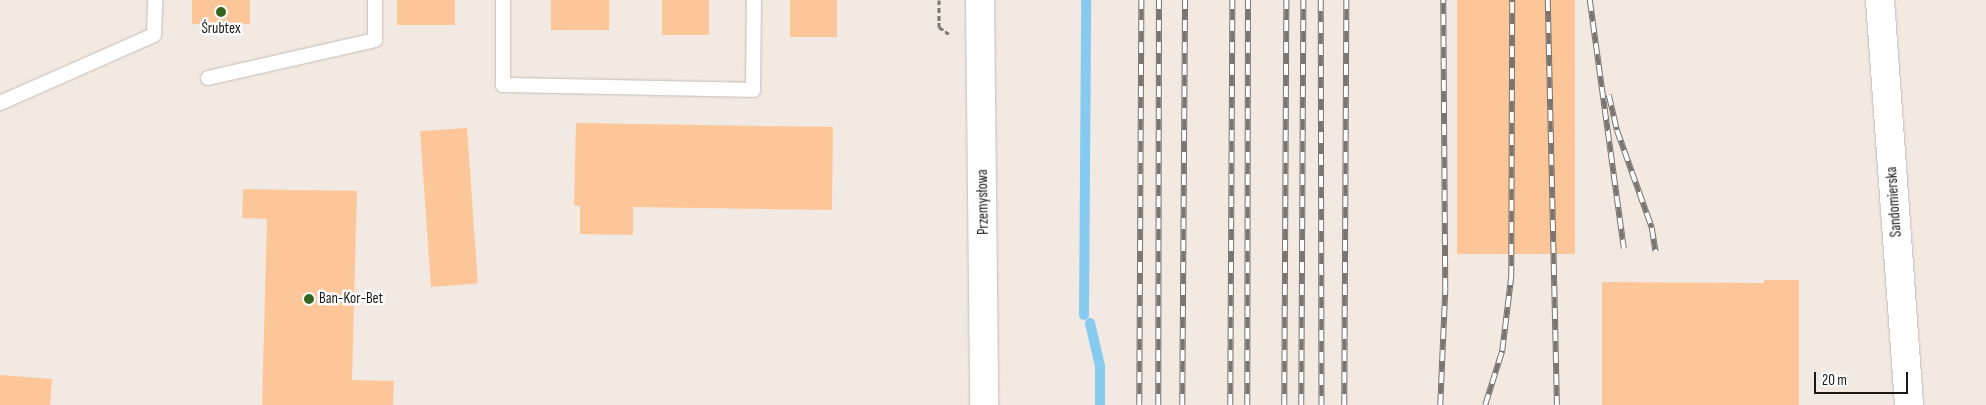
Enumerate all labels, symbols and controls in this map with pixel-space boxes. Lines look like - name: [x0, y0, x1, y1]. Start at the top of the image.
- marker: Śrubtex: [215, 6, 227, 18]
- place label: Śrubtex: [201, 20, 241, 38]
- street label: Sandomierska: [1883, 166, 1905, 238]
- street label: Przemysłowa: [973, 169, 993, 235]
- place label: Ban-Kor-Bet: [319, 290, 383, 308]
- marker: Ban-Kor-Bet: [303, 293, 315, 305]
- scale bar: [1816, 362, 1910, 394]
- text: 20 m: [1822, 371, 1847, 390]

